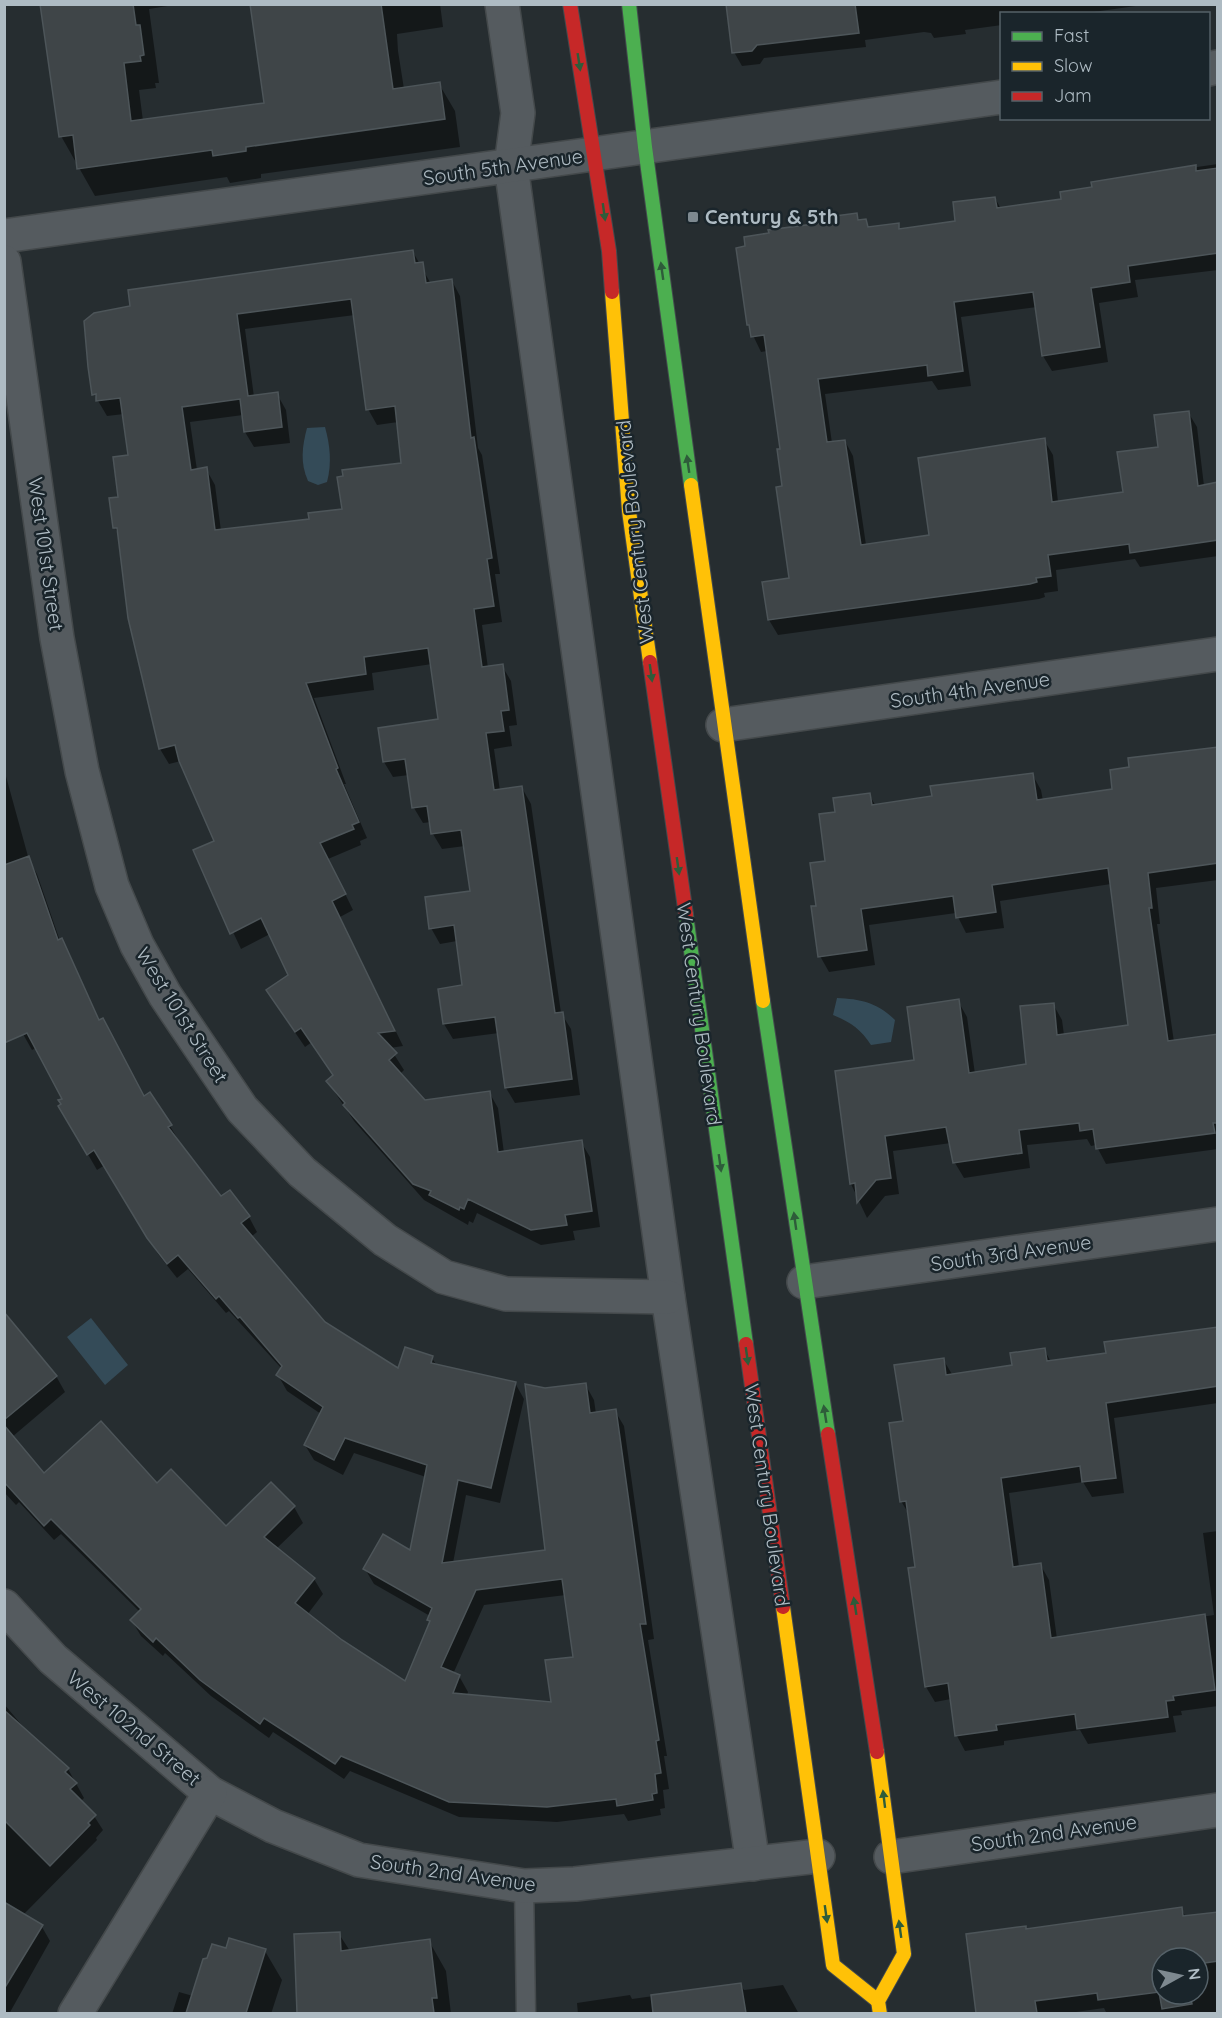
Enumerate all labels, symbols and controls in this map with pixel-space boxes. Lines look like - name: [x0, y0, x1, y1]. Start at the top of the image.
- legend: [1000, 12, 1210, 120]
- text: Fast: [1054, 24, 1089, 47]
- one-way arrow: [575, 53, 584, 72]
- text: Slow: [1054, 54, 1092, 77]
- text: Jam: [1054, 84, 1092, 107]
- street label: South 5th Avenue: [421, 143, 584, 190]
- one-way arrow: [600, 203, 609, 222]
- place label: Century & 5th: [705, 204, 838, 229]
- marker: Century & 5th: [686, 210, 700, 224]
- one-way arrow: [658, 261, 667, 280]
- street label: West Century Boulevard: [610, 419, 659, 645]
- one-way arrow: [683, 455, 692, 474]
- street label: West 101st Street: [23, 475, 70, 633]
- one-way arrow: [647, 663, 656, 682]
- street label: South 4th Avenue: [889, 666, 1051, 713]
- one-way arrow: [674, 857, 683, 876]
- street label: West Century Boulevard: [671, 901, 728, 1127]
- street label: West 101st Street: [131, 942, 234, 1087]
- one-way arrow: [716, 1154, 725, 1173]
- one-way arrow: [791, 1211, 800, 1230]
- street label: South 3rd Avenue: [929, 1229, 1093, 1276]
- one-way arrow: [743, 1347, 752, 1366]
- street label: West Century Boulevard: [739, 1382, 796, 1608]
- one-way arrow: [820, 1404, 829, 1423]
- one-way arrow: [850, 1597, 859, 1616]
- street label: West 102nd Street: [63, 1665, 206, 1791]
- one-way arrow: [879, 1790, 889, 1809]
- street label: South 2nd Avenue: [970, 1809, 1138, 1856]
- street label: South 2nd Avenue: [369, 1849, 537, 1896]
- one-way arrow: [821, 1905, 830, 1924]
- one-way arrow: [896, 1919, 905, 1938]
- north arrow: [1150, 1946, 1210, 2006]
- text: N: [1184, 1967, 1206, 1981]

